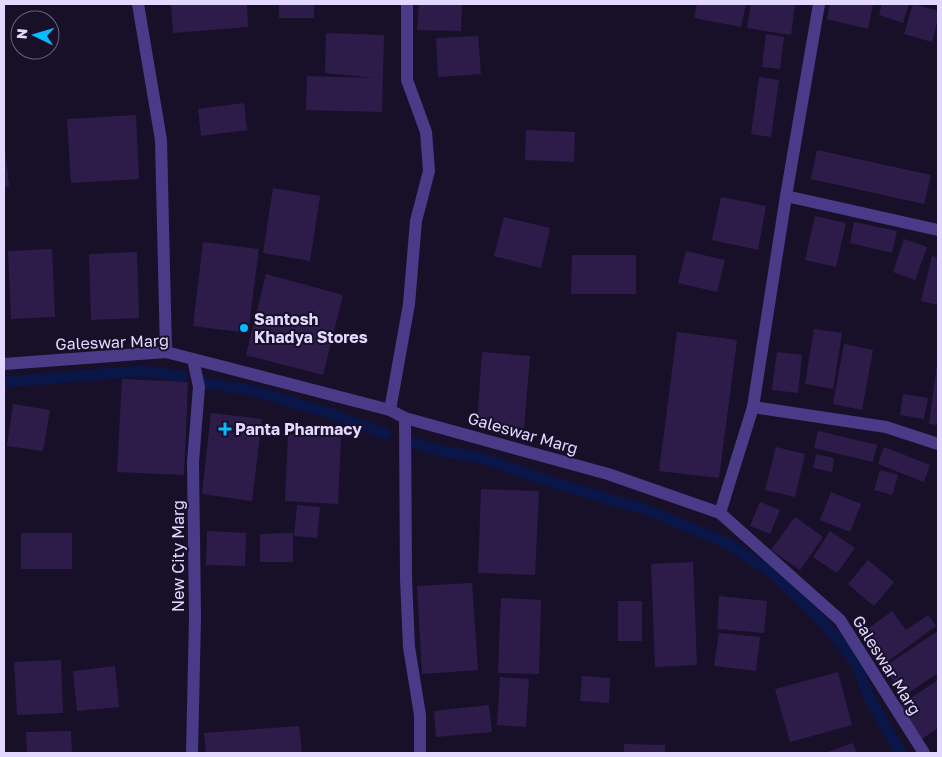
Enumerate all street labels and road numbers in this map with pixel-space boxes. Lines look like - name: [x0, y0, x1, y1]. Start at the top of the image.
- street label: Galeswar Marg: [55, 330, 169, 354]
- street label: Galeswar Marg: [466, 408, 580, 458]
- street label: New City Marg: [168, 500, 188, 612]
- street label: Galeswar Marg: [848, 611, 926, 719]

